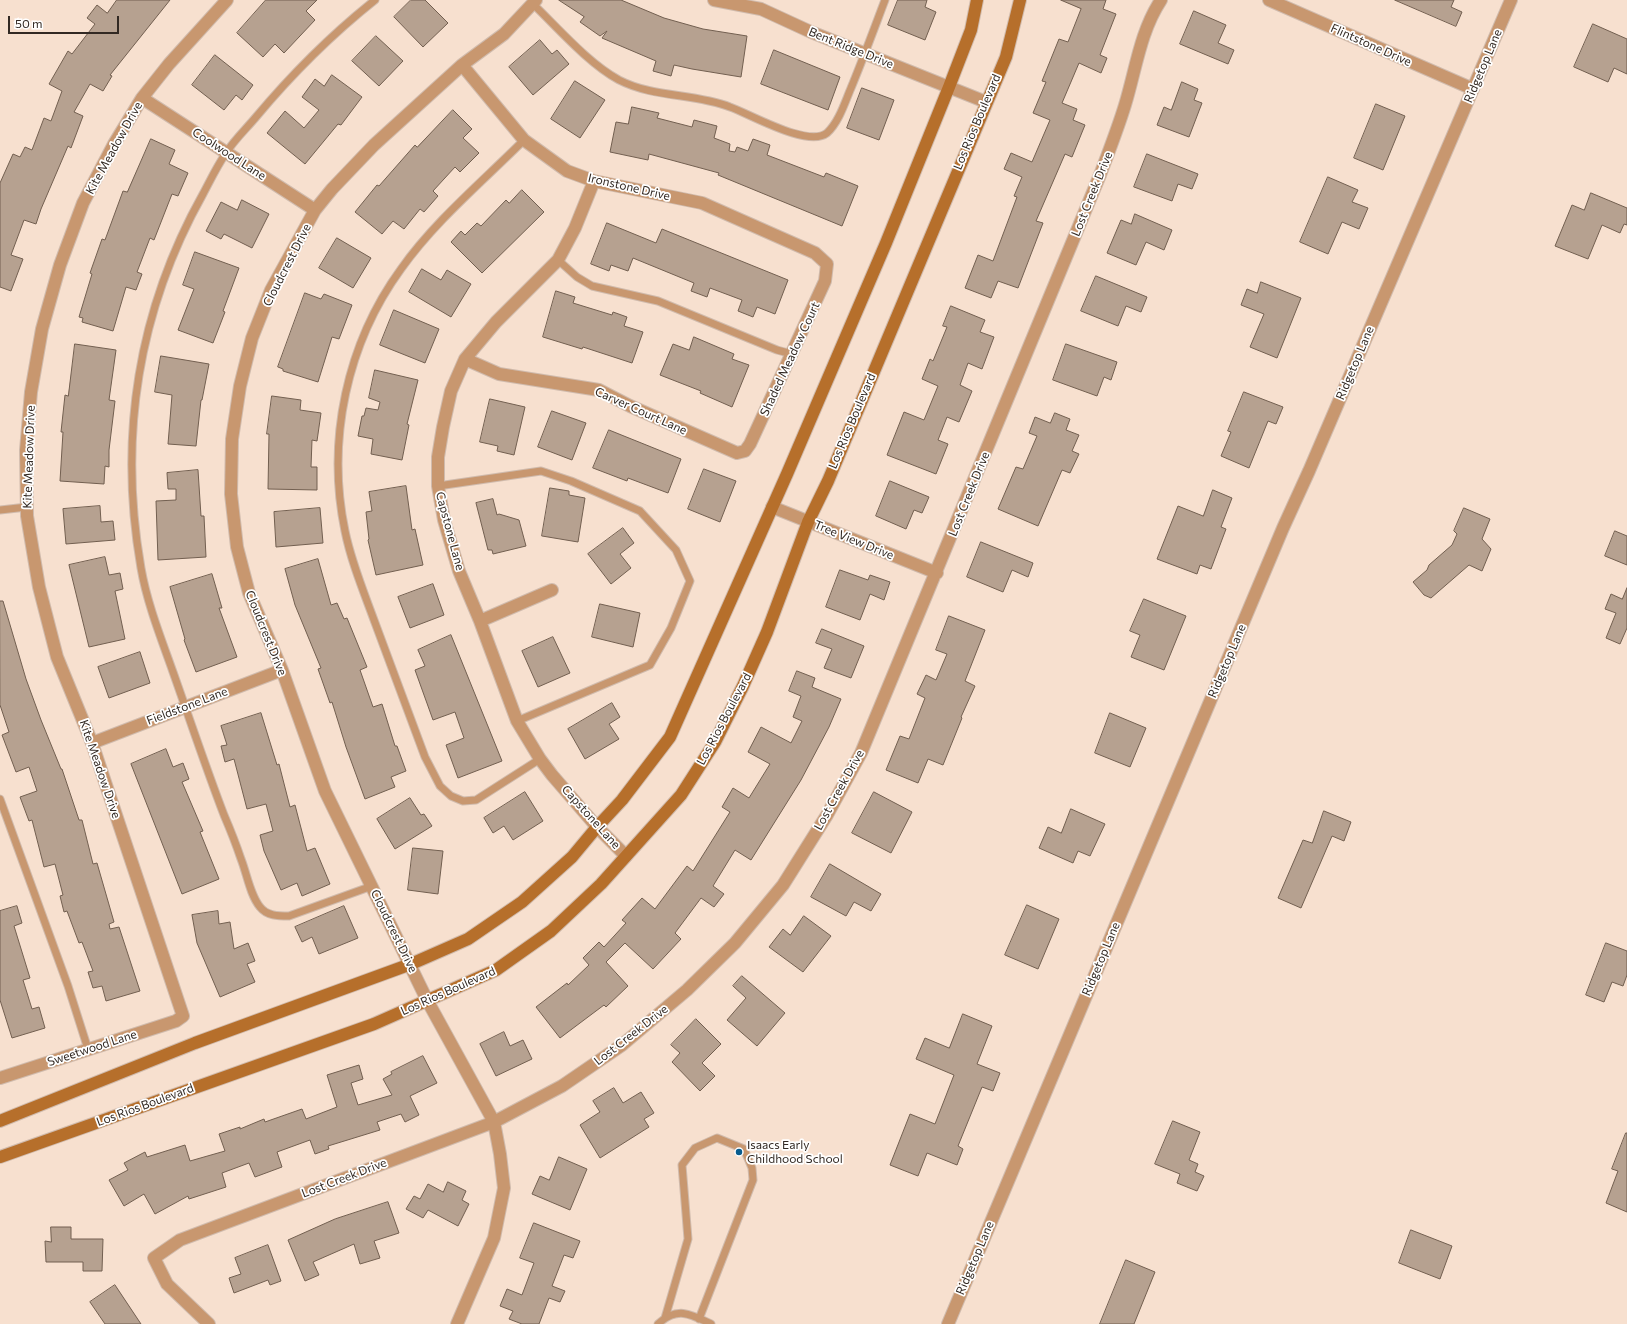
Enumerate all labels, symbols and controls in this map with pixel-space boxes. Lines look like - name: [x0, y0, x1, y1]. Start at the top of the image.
- scale bar: [10, 8, 121, 34]
- text: 50 m: [15, 16, 43, 30]
- street label: Flintstone Drive: [1328, 21, 1414, 69]
- street label: Bent Ridge Drive: [806, 24, 896, 72]
- street label: Ridgetop Lane: [1461, 27, 1505, 105]
- street label: Los Rios Boulevard: [950, 72, 1004, 172]
- street label: Kite Meadow Drive: [83, 99, 145, 197]
- street label: Coolwood Lane: [189, 125, 269, 183]
- street label: Lost Creek Drive: [1069, 150, 1115, 238]
- street label: Ironstone Drive: [587, 171, 671, 203]
- street label: Cloudcrest Drive: [260, 221, 314, 309]
- street label: Shaded Meadow Court: [757, 300, 823, 418]
- street label: Ridgetop Lane: [1333, 324, 1377, 402]
- street label: Los Rios Boulevard: [825, 371, 879, 471]
- street label: Carver Court Lane: [593, 384, 689, 438]
- street label: Kite Meadow Drive: [20, 405, 38, 509]
- street label: Lost Creek Drive: [946, 450, 992, 538]
- street label: Capstone Lane: [433, 490, 467, 572]
- street label: Tree View Drive: [812, 517, 896, 563]
- street label: Cloudcrest Drive: [242, 588, 290, 678]
- street label: Ridgetop Lane: [1205, 622, 1249, 700]
- street label: Los Rios Boulevard: [694, 670, 754, 768]
- street label: Fieldstone Lane: [144, 684, 230, 728]
- street label: Kite Meadow Drive: [76, 718, 124, 820]
- street label: Lost Creek Drive: [811, 747, 867, 833]
- street label: Capstone Lane: [559, 782, 623, 852]
- street label: Cloudcrest Drive: [368, 887, 420, 975]
- street label: Ridgetop Lane: [1079, 920, 1123, 998]
- street label: Los Rios Boulevard: [398, 964, 498, 1018]
- street label: Lost Creek Drive: [591, 1002, 671, 1068]
- street label: Sweetwood Lane: [46, 1027, 138, 1069]
- street label: Los Rios Boulevard: [94, 1081, 196, 1129]
- place label: Isaacs Early Childhood School: [747, 1138, 843, 1166]
- marker: Isaacs Early Childhood School: [734, 1147, 744, 1157]
- street label: Lost Creek Drive: [299, 1155, 389, 1201]
- street label: Ridgetop Lane: [953, 1219, 997, 1297]

